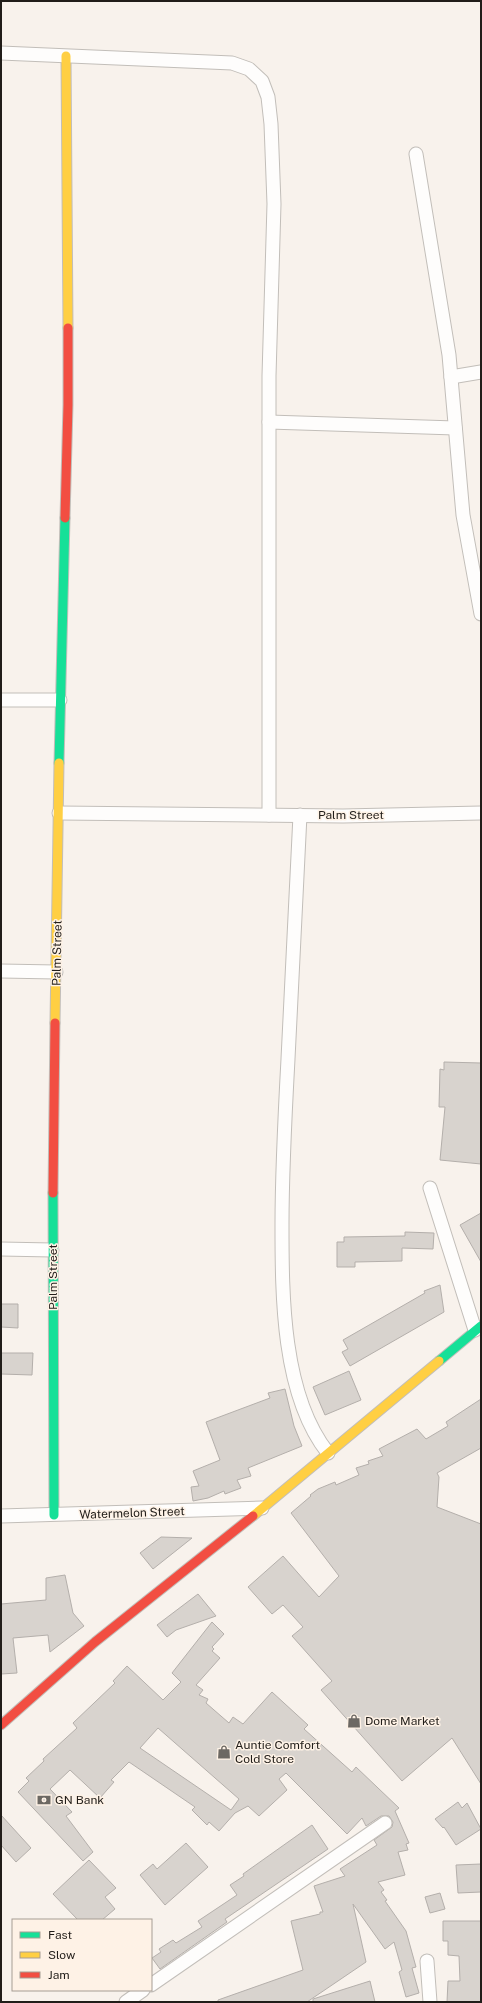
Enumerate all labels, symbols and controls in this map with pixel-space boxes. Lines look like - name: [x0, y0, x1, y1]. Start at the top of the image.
- street label: Palm Street: [318, 808, 384, 822]
- street label: Palm Street: [49, 920, 65, 986]
- street label: Palm Street: [46, 1244, 60, 1310]
- street label: Watermelon Street: [79, 1504, 185, 1522]
- shop icon: Dome Market: [346, 1713, 362, 1729]
- place label: Dome Market: [365, 1714, 440, 1728]
- place label: Auntie Comfort Cold Store: [235, 1738, 321, 1766]
- shop icon: Auntie Comfort Cold Store: [216, 1744, 232, 1760]
- bank icon: GN Bank: [36, 1792, 52, 1808]
- place label: GN Bank: [55, 1793, 104, 1807]
- legend: [12, 1919, 152, 1991]
- text: Fast: [48, 1928, 73, 1942]
- text: Slow: [48, 1948, 76, 1962]
- text: Jam: [48, 1968, 70, 1982]

